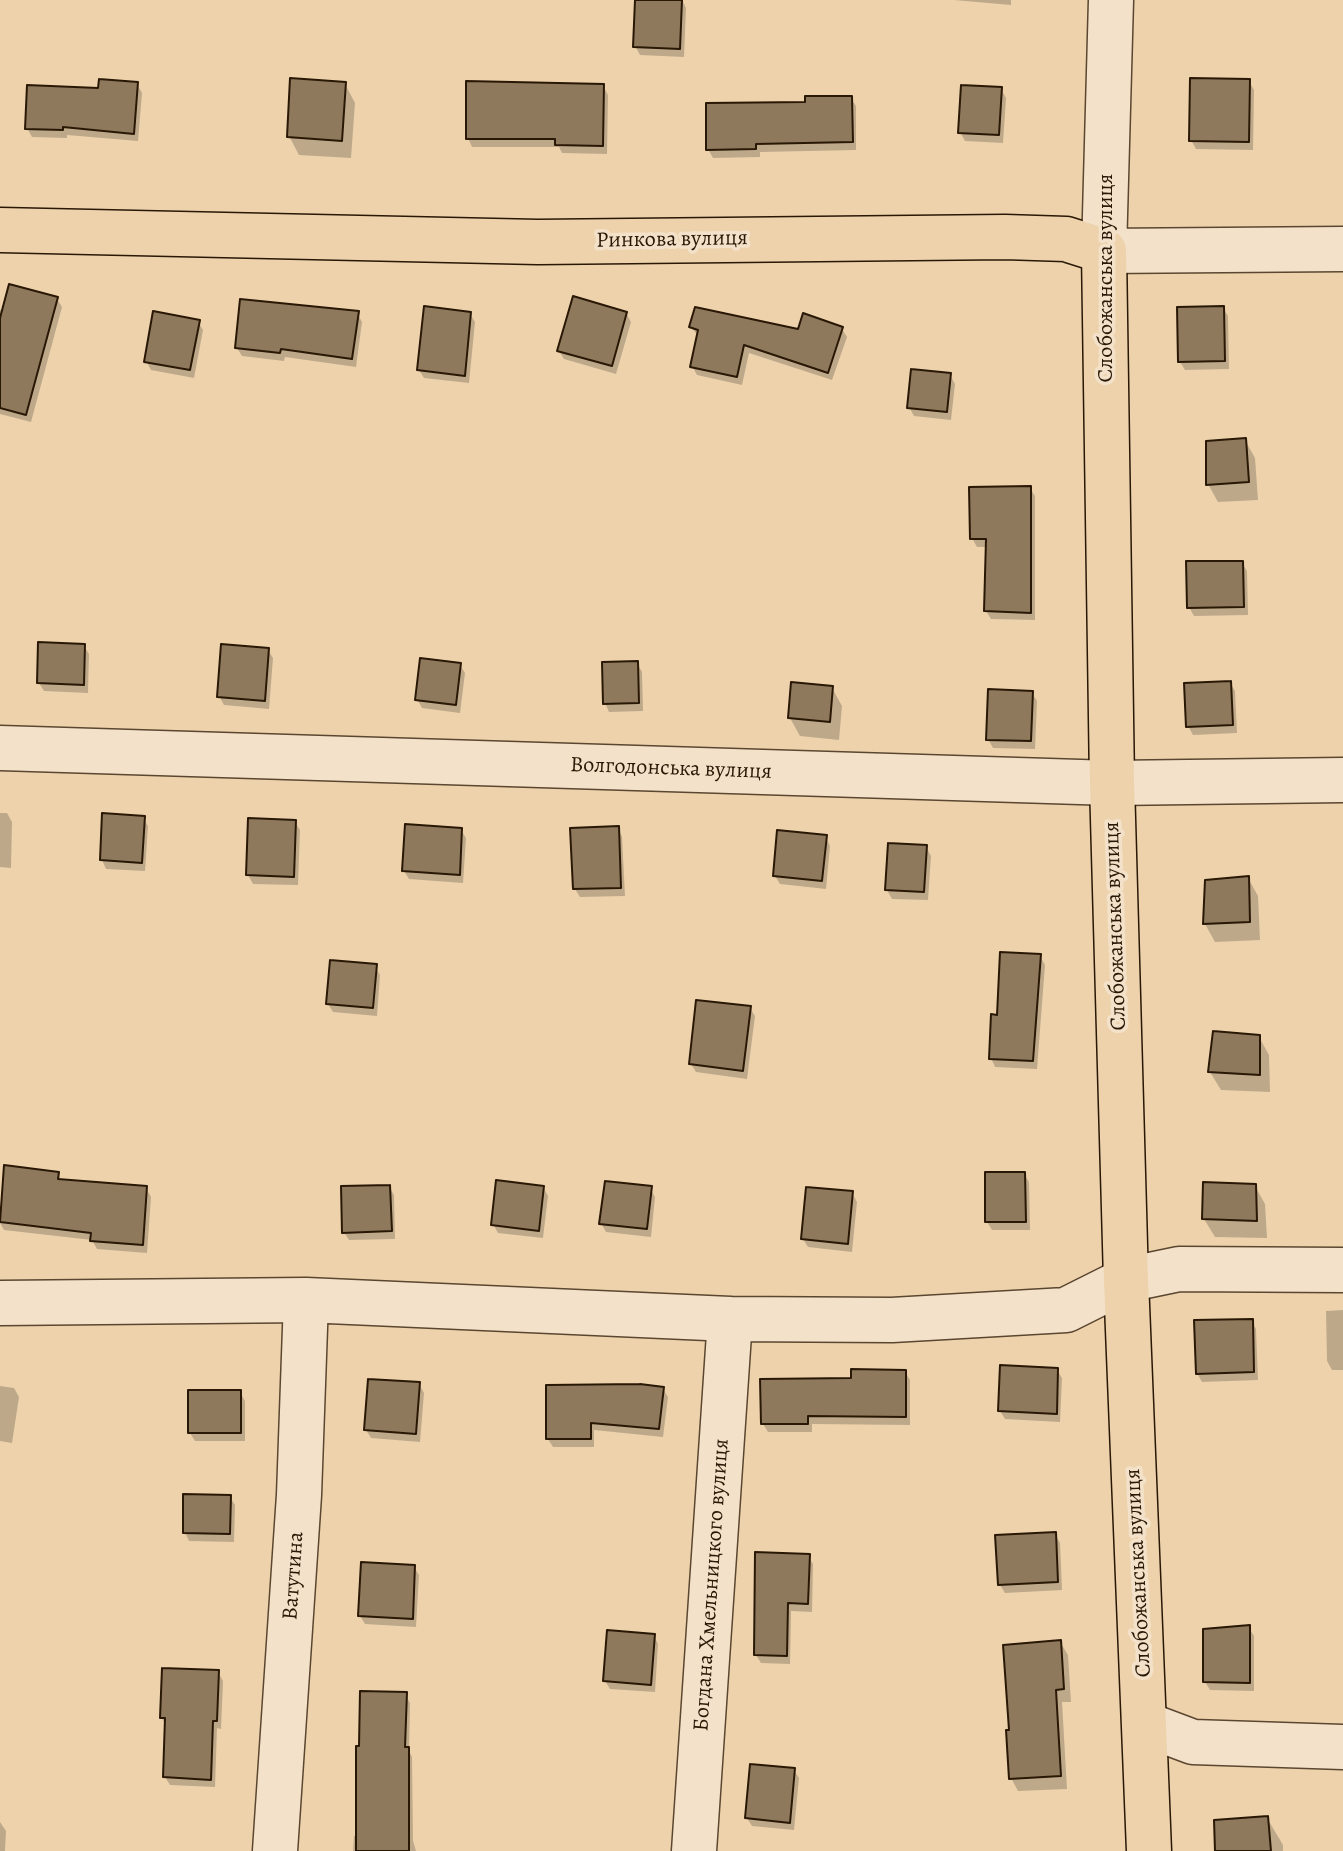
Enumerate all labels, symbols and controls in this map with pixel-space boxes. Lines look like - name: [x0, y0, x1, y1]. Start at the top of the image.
- street label: Слобожанська вулиця: [1094, 174, 1120, 382]
- street label: Ринкова вулиця: [596, 225, 748, 255]
- street label: Волгодонська вулиця: [570, 752, 772, 786]
- street label: Слобожанська вулиця: [1099, 821, 1133, 1031]
- street label: Богдана Хмельницкого вулиця: [689, 1438, 735, 1732]
- street label: Слобожанська вулиця: [1120, 1468, 1158, 1678]
- street label: Ватутина: [278, 1531, 310, 1621]

